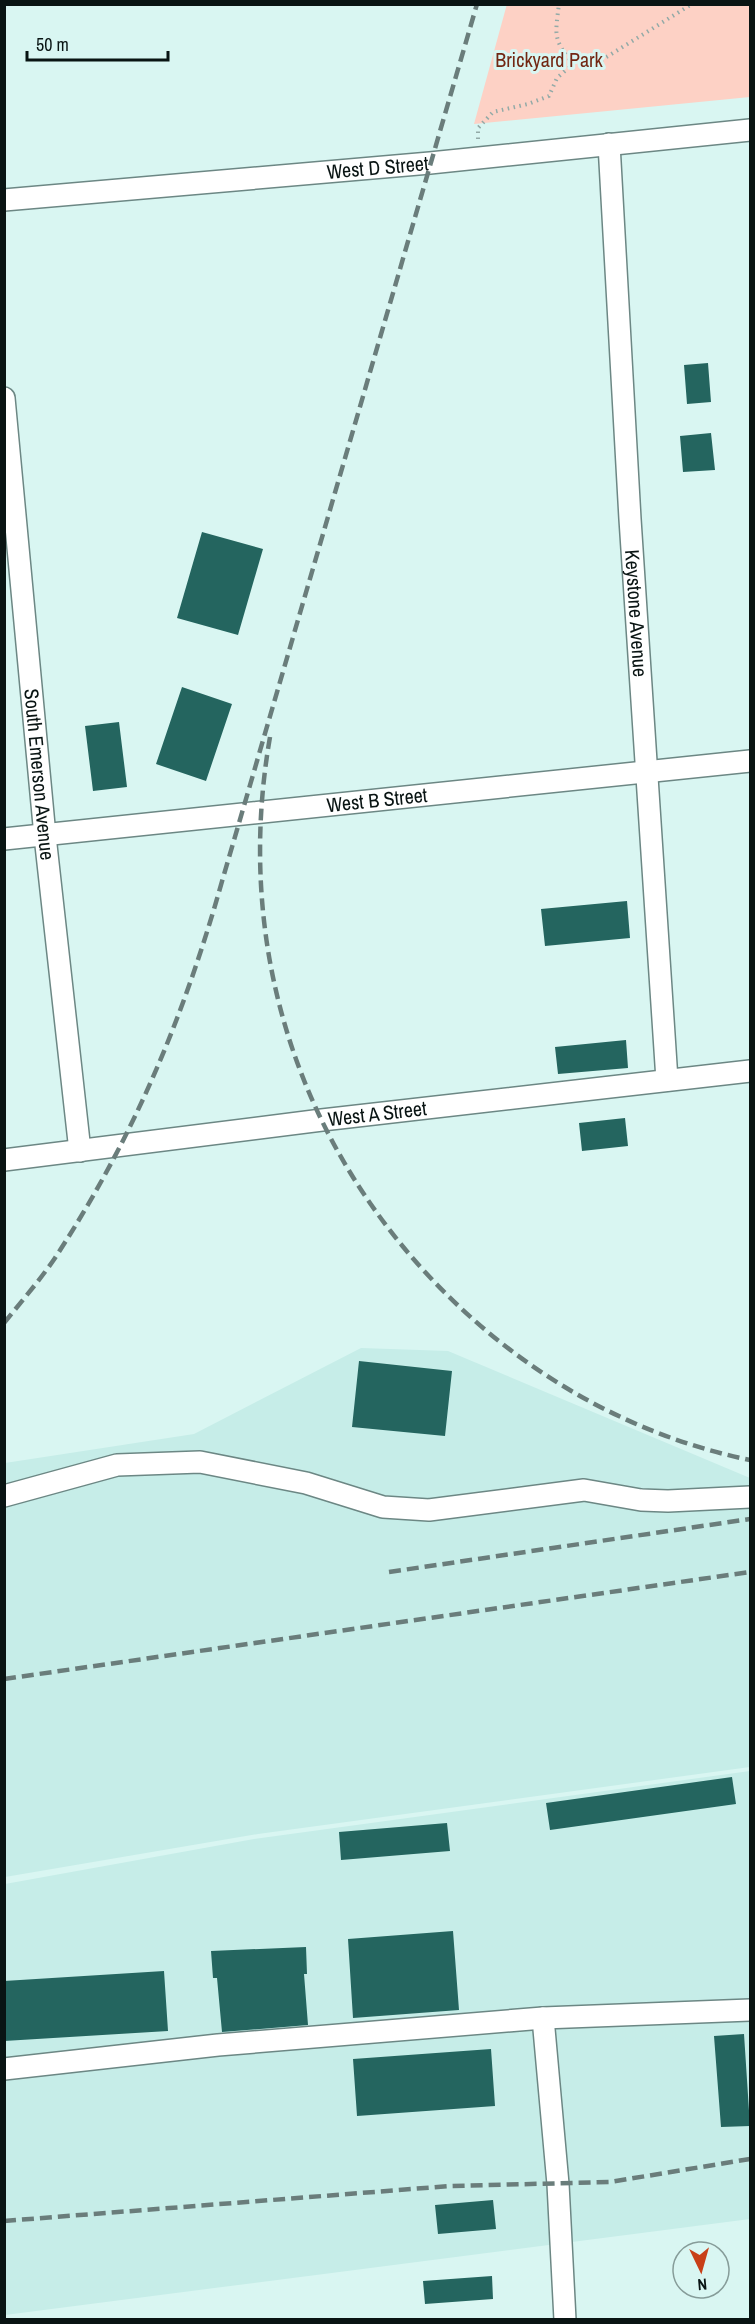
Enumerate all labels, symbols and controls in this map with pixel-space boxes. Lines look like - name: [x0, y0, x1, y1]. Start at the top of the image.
- scale bar: [27, 24, 168, 62]
- text: 50 m: [36, 32, 69, 57]
- park label: Brickyard Park: [495, 46, 604, 73]
- street label: West D Street: [326, 149, 430, 185]
- street label: Keystone Avenue: [619, 549, 654, 678]
- street label: South Emerson Avenue: [18, 687, 62, 861]
- street label: West B Street: [325, 781, 429, 818]
- street label: West A Street: [326, 1094, 428, 1132]
- north arrow: [671, 2240, 731, 2300]
- text: N: [697, 2274, 708, 2296]

